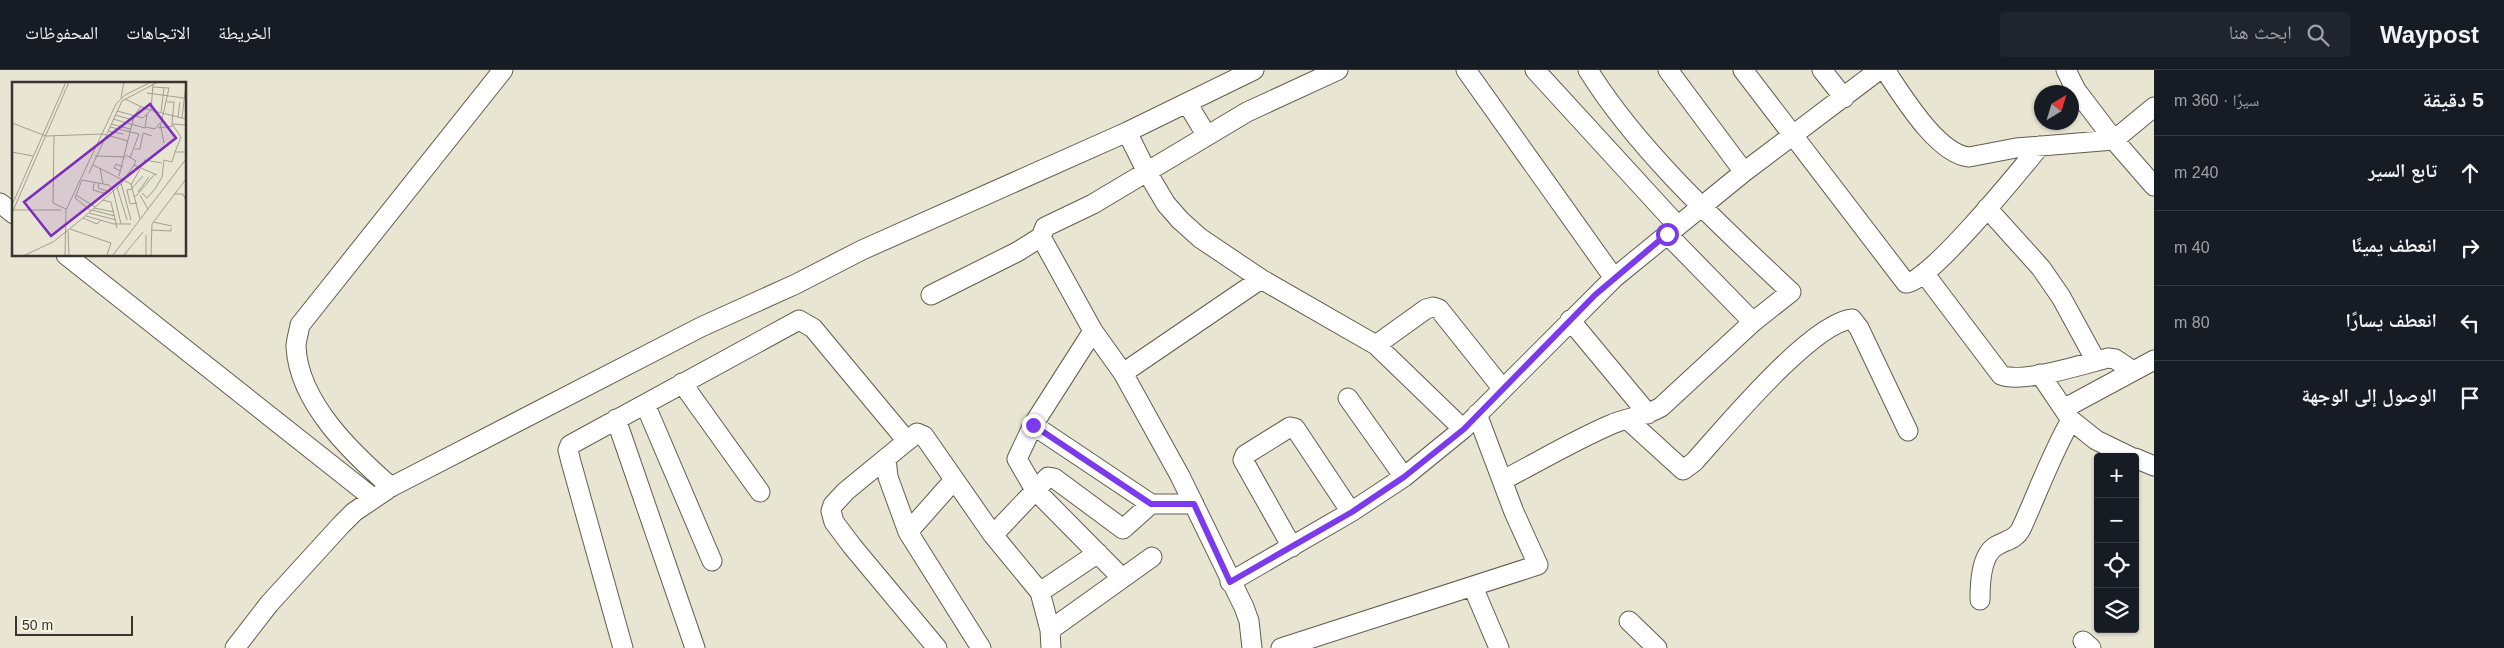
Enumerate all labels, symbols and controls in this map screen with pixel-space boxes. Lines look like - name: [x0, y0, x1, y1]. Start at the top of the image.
- search box: [2000, 12, 2350, 57]
- icon: search: [2304, 21, 2332, 49]
- text: Waypost: [2380, 21, 2479, 48]
- text: ابحث هنا: [2229, 22, 2292, 43]
- text: المحفوظات: [25, 23, 98, 43]
- text: الاتجاهات: [126, 23, 190, 43]
- text: الخريطة: [218, 23, 271, 43]
- inset map: [12, 82, 186, 256]
- north arrow: [2034, 85, 2079, 130]
- text: 5 دقيقة: [2422, 88, 2484, 111]
- text: سيرًا · 360 m: [2174, 92, 2259, 109]
- icon: ahead: [2456, 159, 2484, 187]
- text: تابع السير: [2368, 160, 2437, 181]
- text: 240 m: [2174, 164, 2218, 181]
- route start: [1656, 223, 1679, 246]
- icon: right: [2456, 234, 2484, 262]
- text: انعطف يمينًا: [2351, 235, 2437, 256]
- text: 40 m: [2174, 239, 2210, 256]
- icon: left: [2456, 309, 2484, 337]
- text: انعطف يسارًا: [2346, 310, 2437, 331]
- text: 80 m: [2174, 314, 2210, 331]
- icon: arrive: [2456, 384, 2484, 412]
- text: الوصول إلى الوجهة: [2301, 385, 2437, 406]
- route end: [1022, 414, 1045, 437]
- map controls: [2094, 453, 2139, 633]
- button: +: [2094, 453, 2139, 498]
- button: −: [2094, 498, 2139, 543]
- button: locate: [2094, 543, 2139, 588]
- button: layers: [2094, 588, 2139, 633]
- scale bar: [15, 613, 132, 636]
- text: 50 m: [22, 617, 53, 633]

